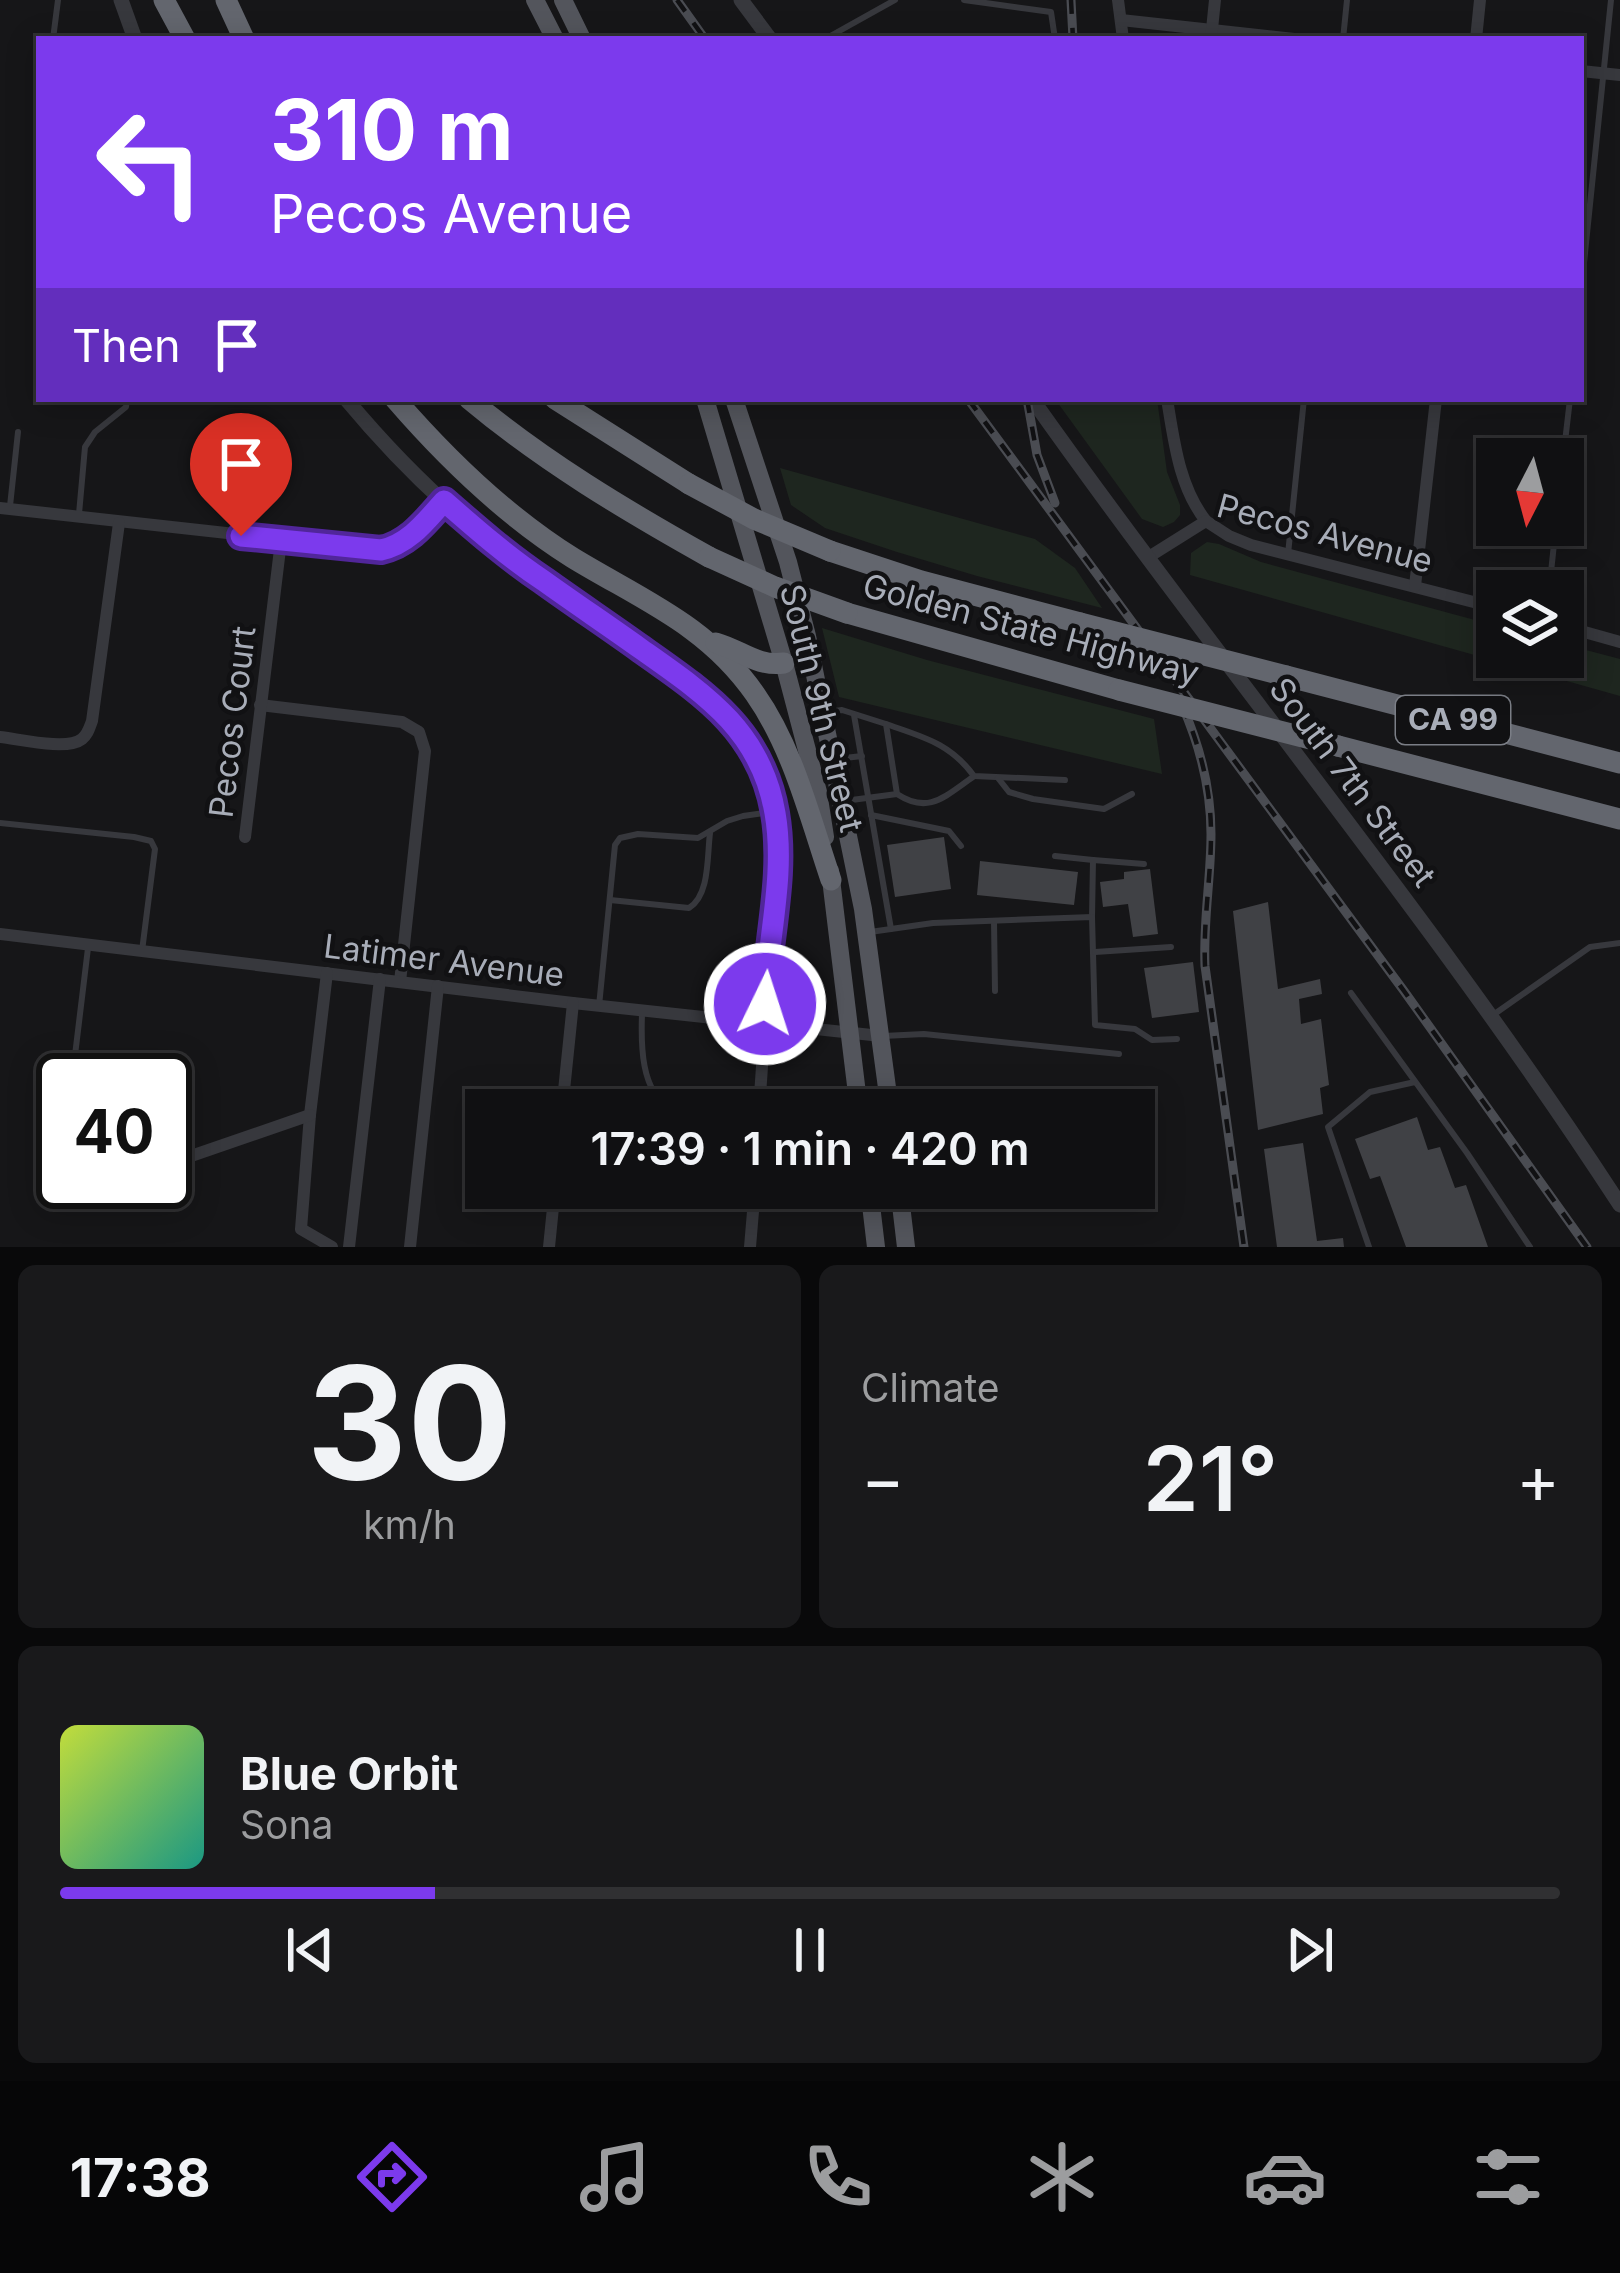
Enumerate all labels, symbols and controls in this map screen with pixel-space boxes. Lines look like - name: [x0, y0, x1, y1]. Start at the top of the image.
- text: 310 m: [270, 79, 514, 180]
- icon: left: [72, 84, 228, 240]
- text: Pecos Avenue: [270, 181, 632, 246]
- icon: arrive: [204, 312, 270, 378]
- text: Then: [72, 318, 180, 373]
- pin: [190, 413, 292, 536]
- icon: arrive: [208, 431, 274, 497]
- north arrow: [1476, 438, 1584, 546]
- map controls: [1476, 438, 1584, 678]
- street label: Pecos Avenue: [1213, 485, 1437, 581]
- street label: Golden State Highway: [859, 565, 1203, 693]
- button: layers: [1476, 570, 1584, 678]
- street label: South 9th Street: [772, 580, 872, 836]
- street label: Pecos Court: [200, 624, 264, 820]
- street label: South 7th Street: [1261, 670, 1445, 895]
- road number: CA 99: [1396, 696, 1510, 744]
- street label: Latimer Avenue: [322, 925, 566, 995]
- position arrow: [702, 941, 828, 1067]
- speed limit sign: 40: [36, 1053, 192, 1209]
- text: 17:39 · 1 min · 420 m: [591, 1121, 1030, 1176]
- text: 30: [307, 1328, 512, 1517]
- text: Climate: [861, 1364, 1000, 1411]
- text: 21°: [1143, 1424, 1278, 1533]
- text: −: [861, 1439, 905, 1519]
- text: +: [1516, 1439, 1560, 1519]
- text: km/h: [363, 1501, 456, 1548]
- text: Blue Orbit: [240, 1746, 458, 1801]
- text: Sona: [240, 1801, 333, 1848]
- icon: previous: [277, 1917, 343, 1983]
- icon: pause: [777, 1917, 843, 1983]
- icon: next: [1277, 1917, 1343, 1983]
- icon: directions: [350, 2135, 434, 2219]
- icon: music: [573, 2135, 657, 2219]
- icon: phone: [796, 2135, 880, 2219]
- icon: climate: [1020, 2135, 1104, 2219]
- icon: car: [1243, 2135, 1327, 2219]
- icon: filters: [1466, 2135, 1550, 2219]
- text: 17:38: [70, 2145, 211, 2210]

